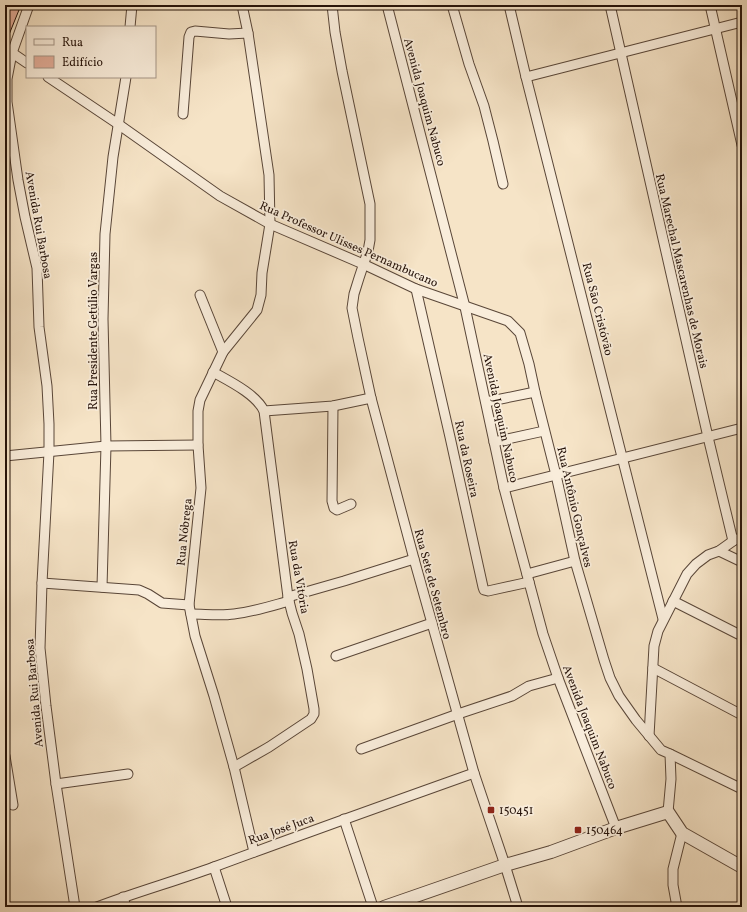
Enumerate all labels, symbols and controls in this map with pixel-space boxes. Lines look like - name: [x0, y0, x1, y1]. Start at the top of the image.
- legend: [26, 26, 156, 78]
- text: Rua: [62, 35, 83, 51]
- street label: Avenida Joaquim Nabuco: [399, 37, 449, 168]
- text: Edifício: [62, 55, 103, 71]
- street label: Avenida Rui Barbosa: [21, 170, 55, 280]
- street label: Rua Marechal Mascarenhas de Morais: [651, 172, 711, 370]
- street label: Rua Professor Ulisses Pernambucano: [257, 198, 440, 292]
- street label: Rua Presidente Getúlio Vargas: [86, 252, 102, 410]
- street label: Rua São Cristóvão: [578, 261, 616, 357]
- street label: Avenida Joaquim Nabuco: [478, 352, 522, 484]
- street label: Rua da Roseira: [450, 419, 482, 499]
- street label: Rua Antônio Gonçalves: [552, 445, 596, 569]
- street label: Rua Nóbrega: [173, 497, 197, 567]
- street label: Rua Sete de Setembro: [410, 527, 454, 641]
- street label: Rua da Vitória: [284, 539, 312, 615]
- street label: Avenida Rui Barbosa: [22, 638, 48, 748]
- street label: Avenida Joaquim Nabuco: [558, 663, 620, 792]
- place label: 150451: [499, 803, 533, 819]
- marker: 150451: [486, 805, 496, 815]
- street label: Rua José Juca: [246, 811, 317, 849]
- place label: 150464: [586, 823, 623, 839]
- marker: 150464: [573, 825, 583, 835]

